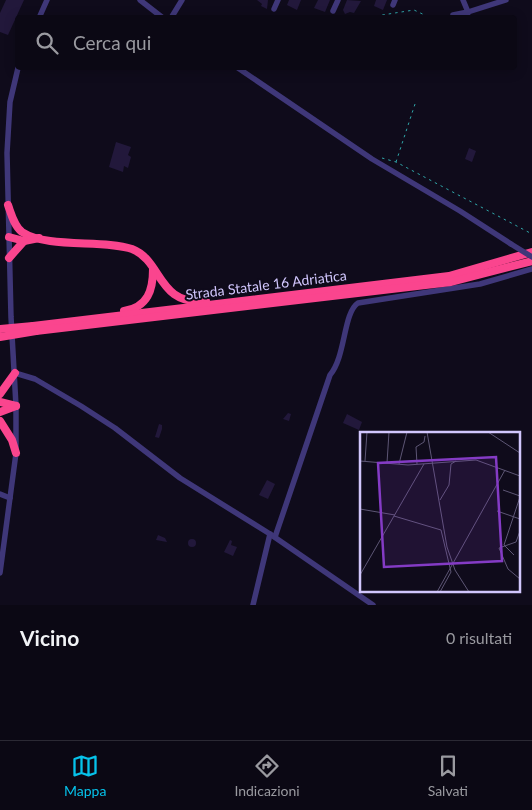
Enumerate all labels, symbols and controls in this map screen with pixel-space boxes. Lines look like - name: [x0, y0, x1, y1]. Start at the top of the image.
- search box: [15, 15, 517, 70]
- icon: search: [33, 29, 61, 57]
- text: Cerca qui: [73, 31, 151, 54]
- street label: Strada Statale 16 Adriatica: [184, 266, 347, 303]
- inset map: [360, 432, 520, 592]
- text: Vicino: [20, 625, 79, 650]
- text: 0 risultati: [446, 628, 512, 647]
- tab: Mappa: [64, 752, 106, 799]
- tab: Indicazioni: [234, 752, 300, 799]
- tab: Salvati: [428, 752, 468, 799]

